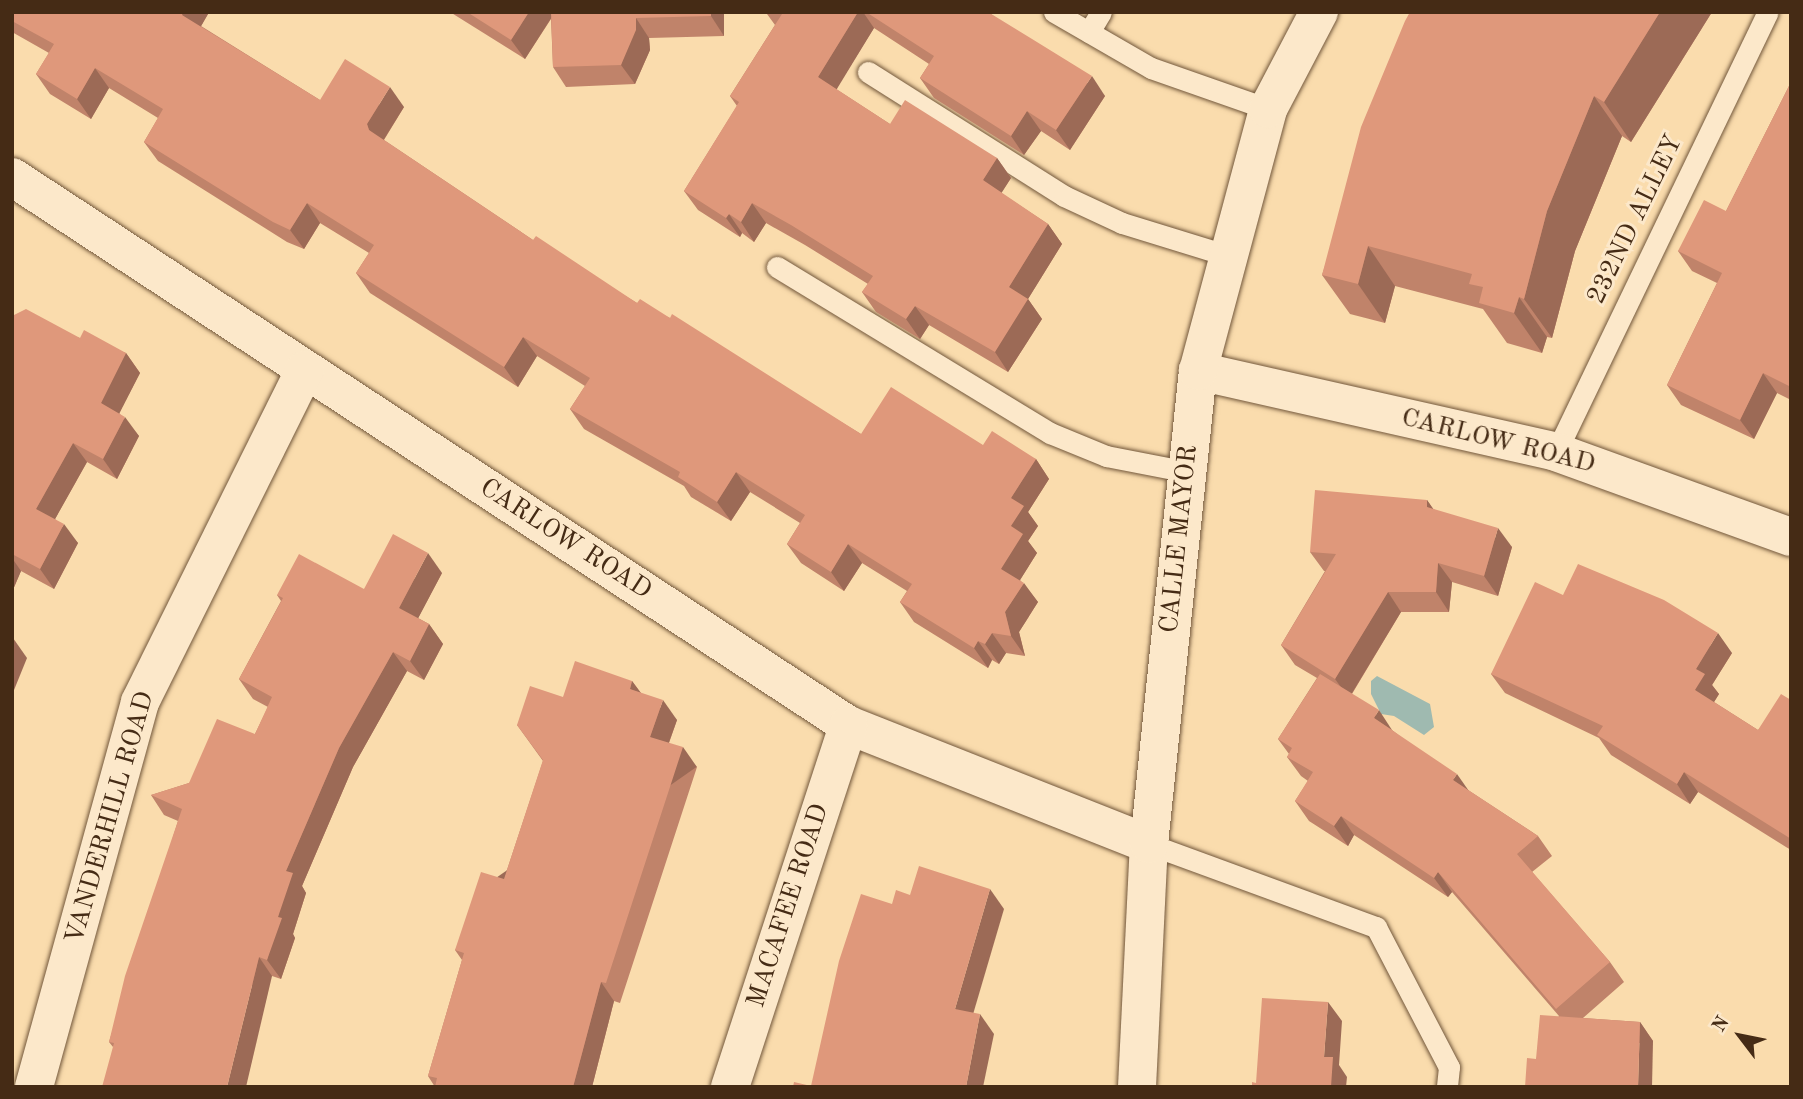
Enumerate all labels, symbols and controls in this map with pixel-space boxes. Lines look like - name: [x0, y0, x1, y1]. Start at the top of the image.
- street label: 232ND ALLEY: [1582, 130, 1690, 310]
- street label: CARLOW ROAD: [1398, 403, 1598, 481]
- street label: CALLE MAYOR: [1155, 443, 1205, 635]
- street label: CARLOW ROAD: [473, 473, 657, 607]
- street label: VANDERHILL ROAD: [60, 688, 162, 948]
- street label: MACAFEE ROAD: [741, 800, 837, 1012]
- north arrow: [1705, 1001, 1775, 1071]
- text: N: [1710, 1013, 1734, 1036]

